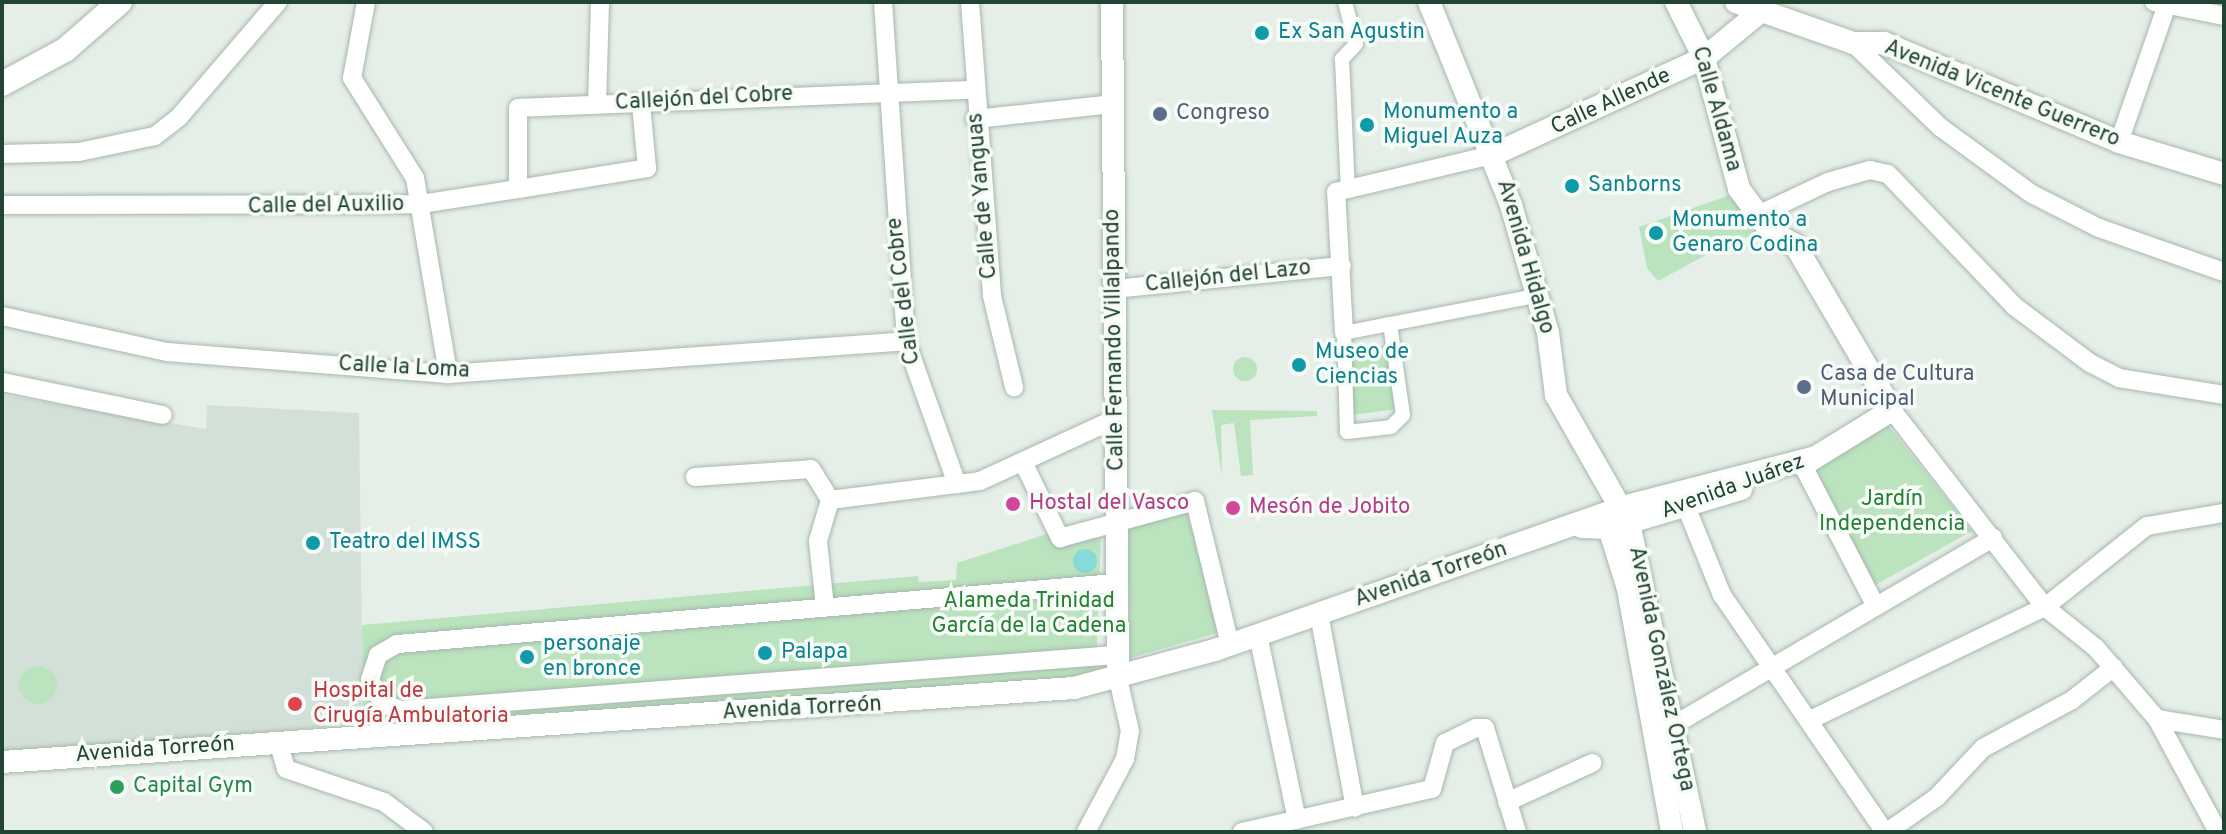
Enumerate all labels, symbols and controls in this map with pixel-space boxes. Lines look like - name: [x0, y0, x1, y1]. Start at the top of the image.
- place label: Ex San Agustin: [1278, 20, 1426, 46]
- marker: Ex San Agustin: [1253, 24, 1271, 42]
- street label: Avenida Vicente Guerrero: [1880, 34, 2124, 154]
- street label: Calle Aldama: [1685, 43, 1747, 175]
- street label: Calle Allende: [1547, 63, 1675, 141]
- street label: Callejón del Cobre: [614, 81, 794, 117]
- place label: Monumento a Miguel Auza: [1383, 99, 1518, 150]
- place label: Congreso: [1176, 101, 1270, 127]
- marker: Congreso: [1151, 105, 1169, 123]
- street label: Calle de Yanguas: [963, 111, 1003, 281]
- marker: Monumento a Miguel Auza: [1358, 116, 1376, 134]
- place label: Sanborns: [1588, 173, 1681, 199]
- street label: Avenida Hidalgo: [1490, 177, 1560, 337]
- marker: Sanborns: [1563, 177, 1581, 195]
- street label: Calle del Auxilio: [247, 191, 405, 221]
- place label: Monumento a Genaro Codina: [1672, 207, 1818, 258]
- street label: Calle Fernando Villalpando: [1100, 208, 1130, 472]
- street label: Calle del Cobre: [882, 216, 926, 366]
- marker: Monumento a Genaro Codina: [1647, 224, 1665, 242]
- street label: Callejón del Lazo: [1144, 255, 1312, 299]
- place label: Museo de Ciencias: [1315, 339, 1409, 390]
- street label: Calle la Loma: [338, 351, 470, 385]
- marker: Museo de Ciencias: [1290, 356, 1308, 374]
- place label: Casa de Cultura Municipal: [1820, 361, 1974, 412]
- marker: Casa de Cultura Municipal: [1795, 378, 1813, 396]
- street label: Avenida Juárez: [1658, 449, 1808, 525]
- park label: Jardín Independencia: [1819, 486, 1965, 538]
- place label: Hostal del Vasco: [1029, 491, 1190, 517]
- marker: Hostal del Vasco: [1004, 495, 1022, 513]
- place label: Mesón de Jobito: [1249, 495, 1410, 521]
- marker: Mesón de Jobito: [1224, 499, 1242, 517]
- place label: Teatro del IMSS: [329, 530, 481, 556]
- marker: Teatro del IMSS: [304, 534, 322, 552]
- street label: Avenida Torreón: [1351, 536, 1511, 614]
- street label: Avenida González Ortega: [1622, 544, 1700, 794]
- park label: Alameda Trinidad García de la Cadena: [932, 588, 1126, 640]
- place label: personaje en bronce: [543, 631, 641, 682]
- place label: Palapa: [781, 640, 848, 666]
- marker: Palapa: [756, 644, 774, 662]
- marker: personaje en bronce: [518, 648, 536, 666]
- place label: Hospital de Cirugía Ambulatoria: [313, 678, 509, 730]
- street label: Avenida Torreón: [721, 692, 883, 726]
- marker: Hospital de Cirugía Ambulatoria: [284, 693, 306, 715]
- street label: Avenida Torreón: [74, 731, 236, 769]
- place label: Capital Gym: [133, 774, 253, 800]
- marker: Capital Gym: [108, 778, 126, 796]

